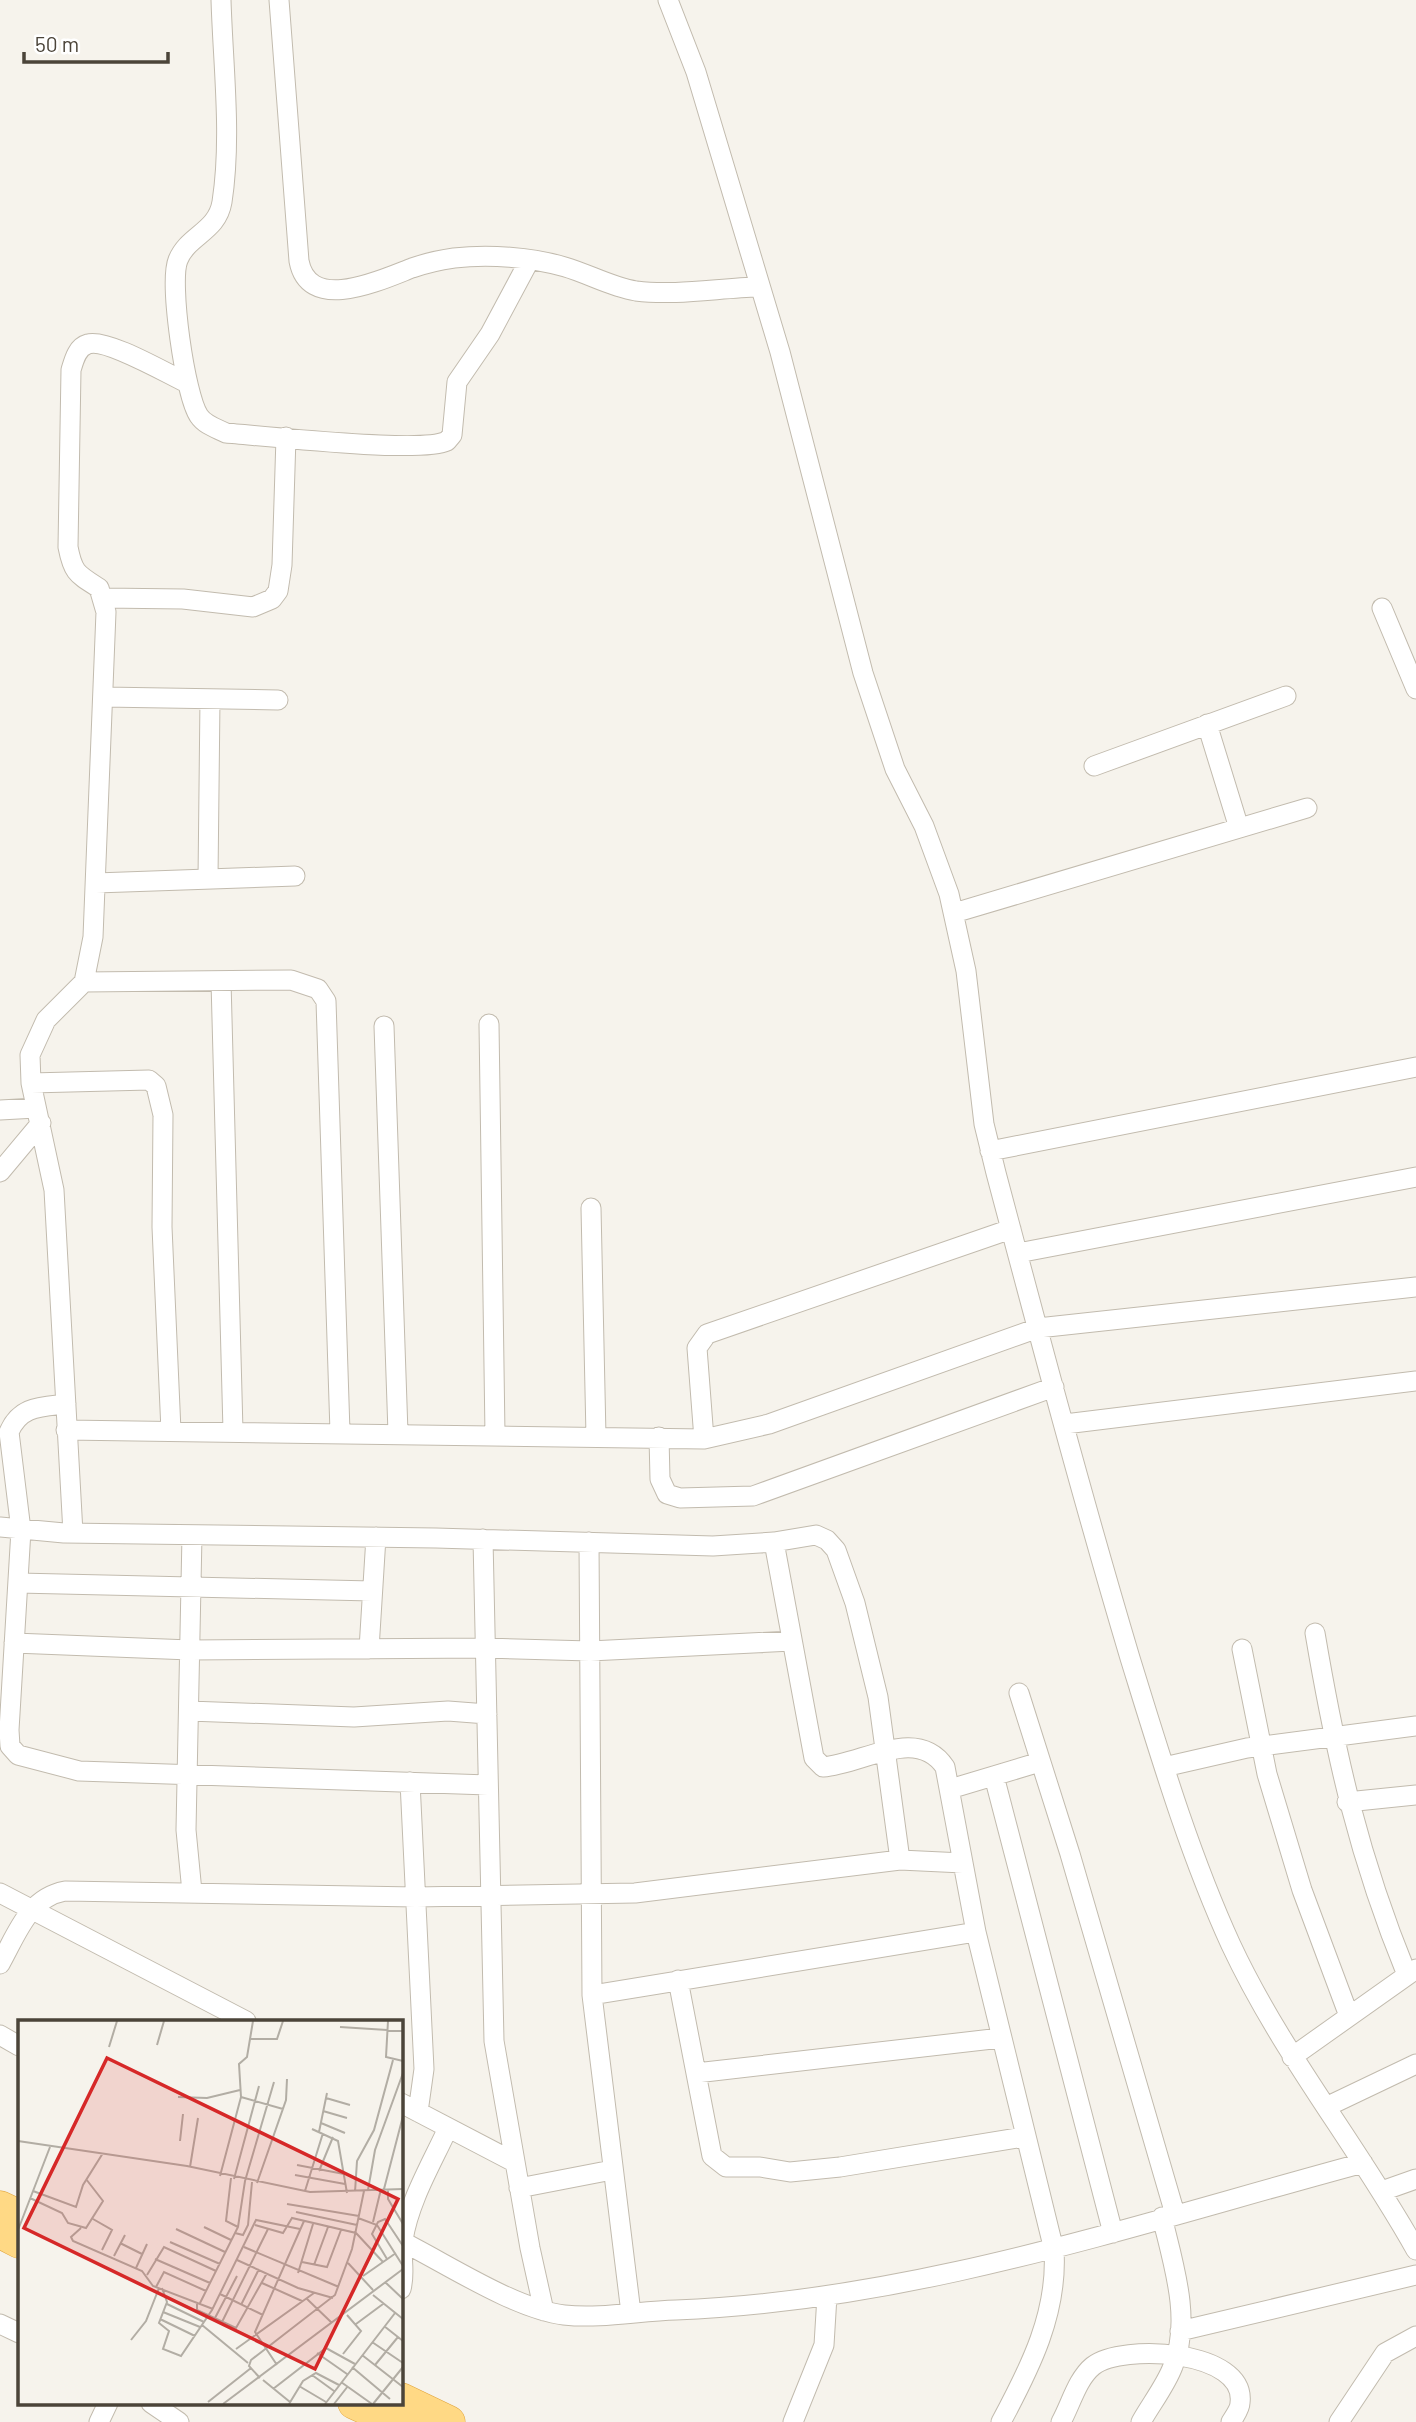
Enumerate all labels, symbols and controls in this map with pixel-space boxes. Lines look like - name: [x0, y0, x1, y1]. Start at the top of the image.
- scale bar: [24, 21, 168, 65]
- text: 50 m: [35, 31, 79, 56]
- inset map: [18, 2020, 402, 2404]

